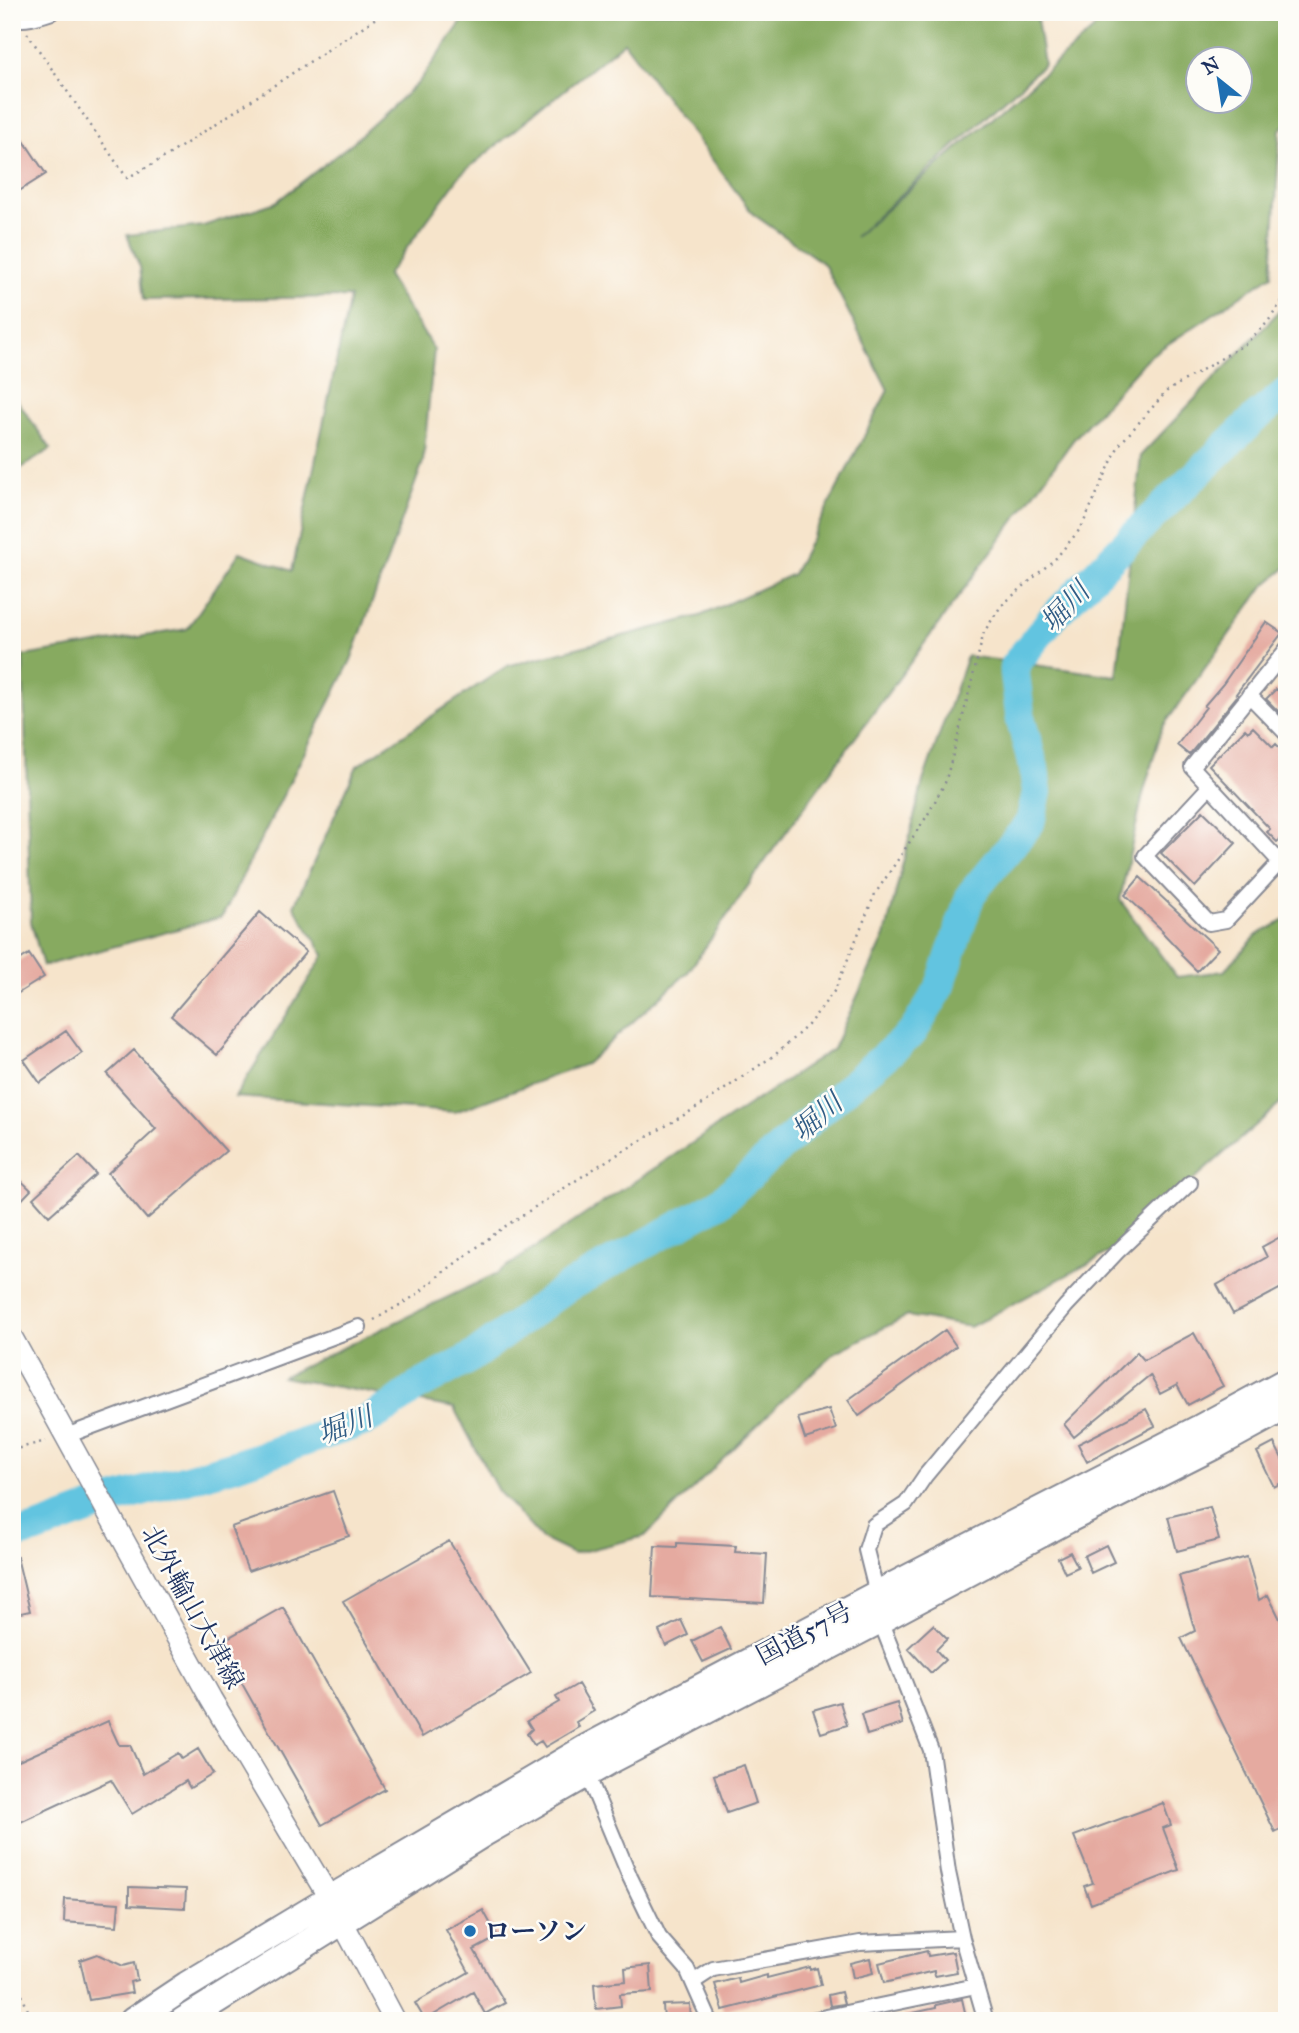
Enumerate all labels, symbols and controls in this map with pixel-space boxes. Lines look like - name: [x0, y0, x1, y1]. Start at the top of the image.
- north arrow: [1184, 46, 1254, 116]
- text: N: [1198, 52, 1223, 80]
- water label: 堀川: [1033, 572, 1099, 639]
- water label: 堀川: [784, 1083, 852, 1149]
- water label: 堀川: [313, 1398, 380, 1451]
- street label: 北外輪山大津線: [135, 1520, 251, 1694]
- street label: 国道57号: [751, 1594, 857, 1672]
- place label: ローソン: [484, 1915, 587, 1947]
- marker: ローソン: [462, 1923, 478, 1939]

